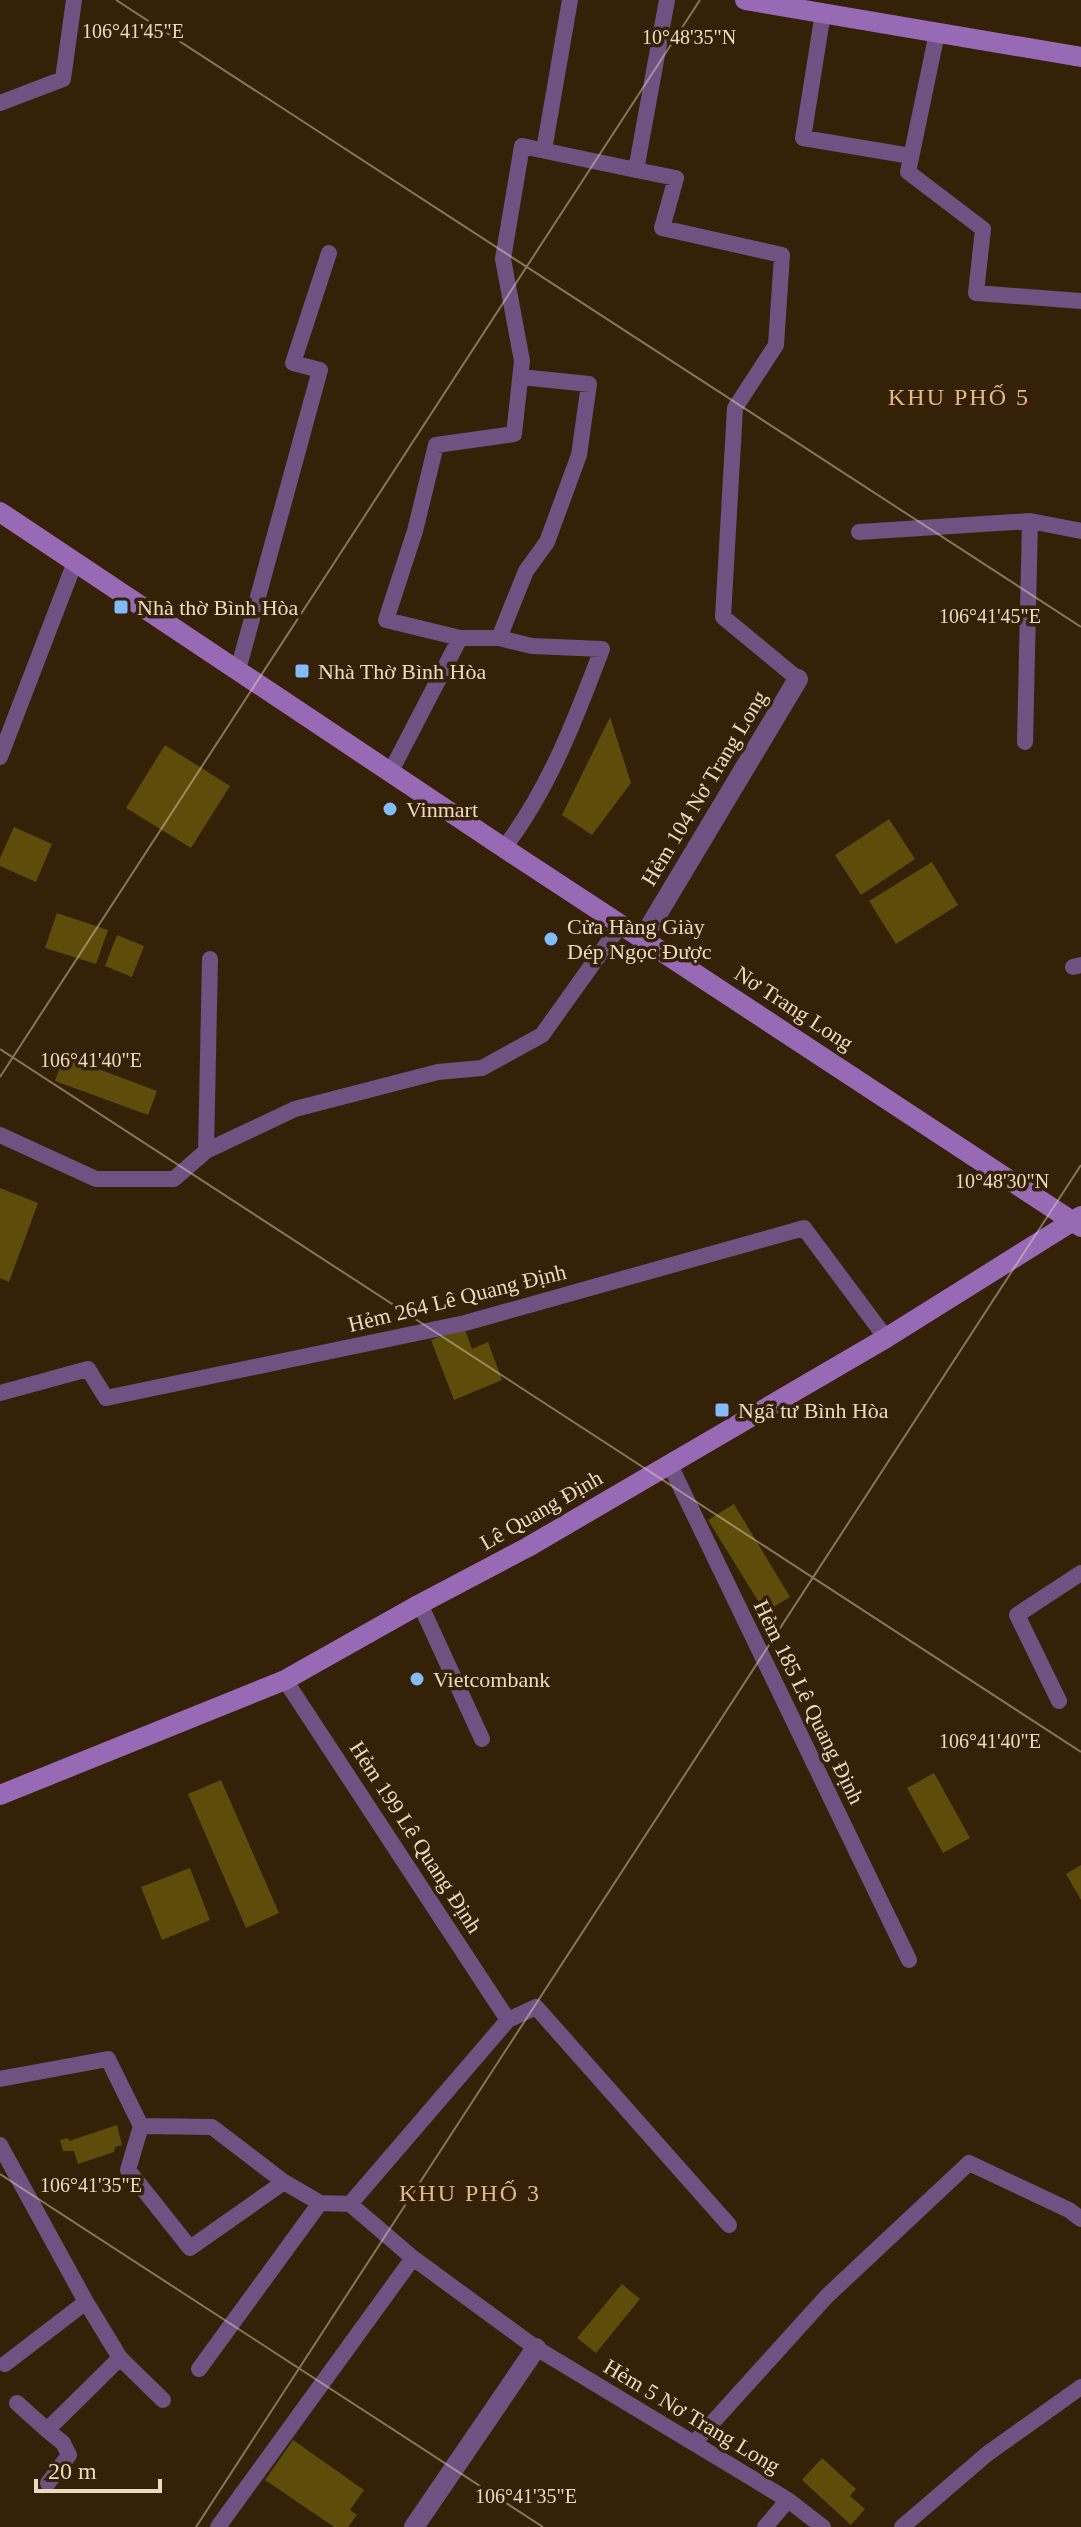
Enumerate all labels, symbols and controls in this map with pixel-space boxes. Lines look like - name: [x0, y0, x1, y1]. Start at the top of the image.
- text: 106°41'45"E: [82, 20, 184, 42]
- text: 10°48'35"N: [642, 26, 736, 48]
- district label: KHU PHỐ 5: [888, 384, 1030, 410]
- place label: Nhà thờ Bình Hòa: [137, 595, 299, 620]
- marker: Nhà thờ Bình Hòa: [112, 598, 130, 616]
- text: 106°41'45"E: [939, 605, 1041, 627]
- place label: Nhà Thờ Bình Hòa: [318, 659, 487, 684]
- marker: Nhà Thờ Bình Hòa: [293, 662, 311, 680]
- street label: Hẻm 104 Nơ Trang Long: [636, 686, 772, 890]
- place label: Vinmart: [406, 797, 478, 822]
- marker: Vinmart: [381, 800, 399, 818]
- place label: Cửa Hàng Giày Dép Ngọc Được: [567, 914, 712, 964]
- marker: Cửa Hàng Giày Dép Ngọc Được: [542, 930, 560, 948]
- street label: Nơ Trang Long: [730, 960, 858, 1056]
- text: 106°41'40"E: [40, 1049, 142, 1071]
- text: 10°48'30"N: [955, 1170, 1049, 1192]
- street label: Hẻm 264 Lê Quang Định: [345, 1259, 569, 1337]
- place label: Ngã tư Bình Hòa: [738, 1398, 889, 1423]
- marker: Ngã tư Bình Hòa: [713, 1401, 731, 1419]
- street label: Lê Quang Định: [475, 1465, 607, 1555]
- street label: Hẻm 185 Lê Quang Định: [749, 1596, 869, 1808]
- place label: Vietcombank: [433, 1667, 550, 1692]
- marker: Vietcombank: [408, 1670, 426, 1688]
- text: 106°41'40"E: [939, 1730, 1041, 1752]
- street label: Hẻm 199 Lê Quang Định: [345, 1736, 487, 1938]
- text: 106°41'35"E: [40, 2174, 142, 2196]
- district label: KHU PHỐ 3: [399, 2180, 541, 2206]
- street label: Hẻm 5 Nơ Trang Long: [599, 2353, 785, 2479]
- scale bar: [36, 2443, 160, 2493]
- text: 20 m: [48, 2458, 97, 2484]
- text: 106°41'35"E: [475, 2485, 577, 2507]

